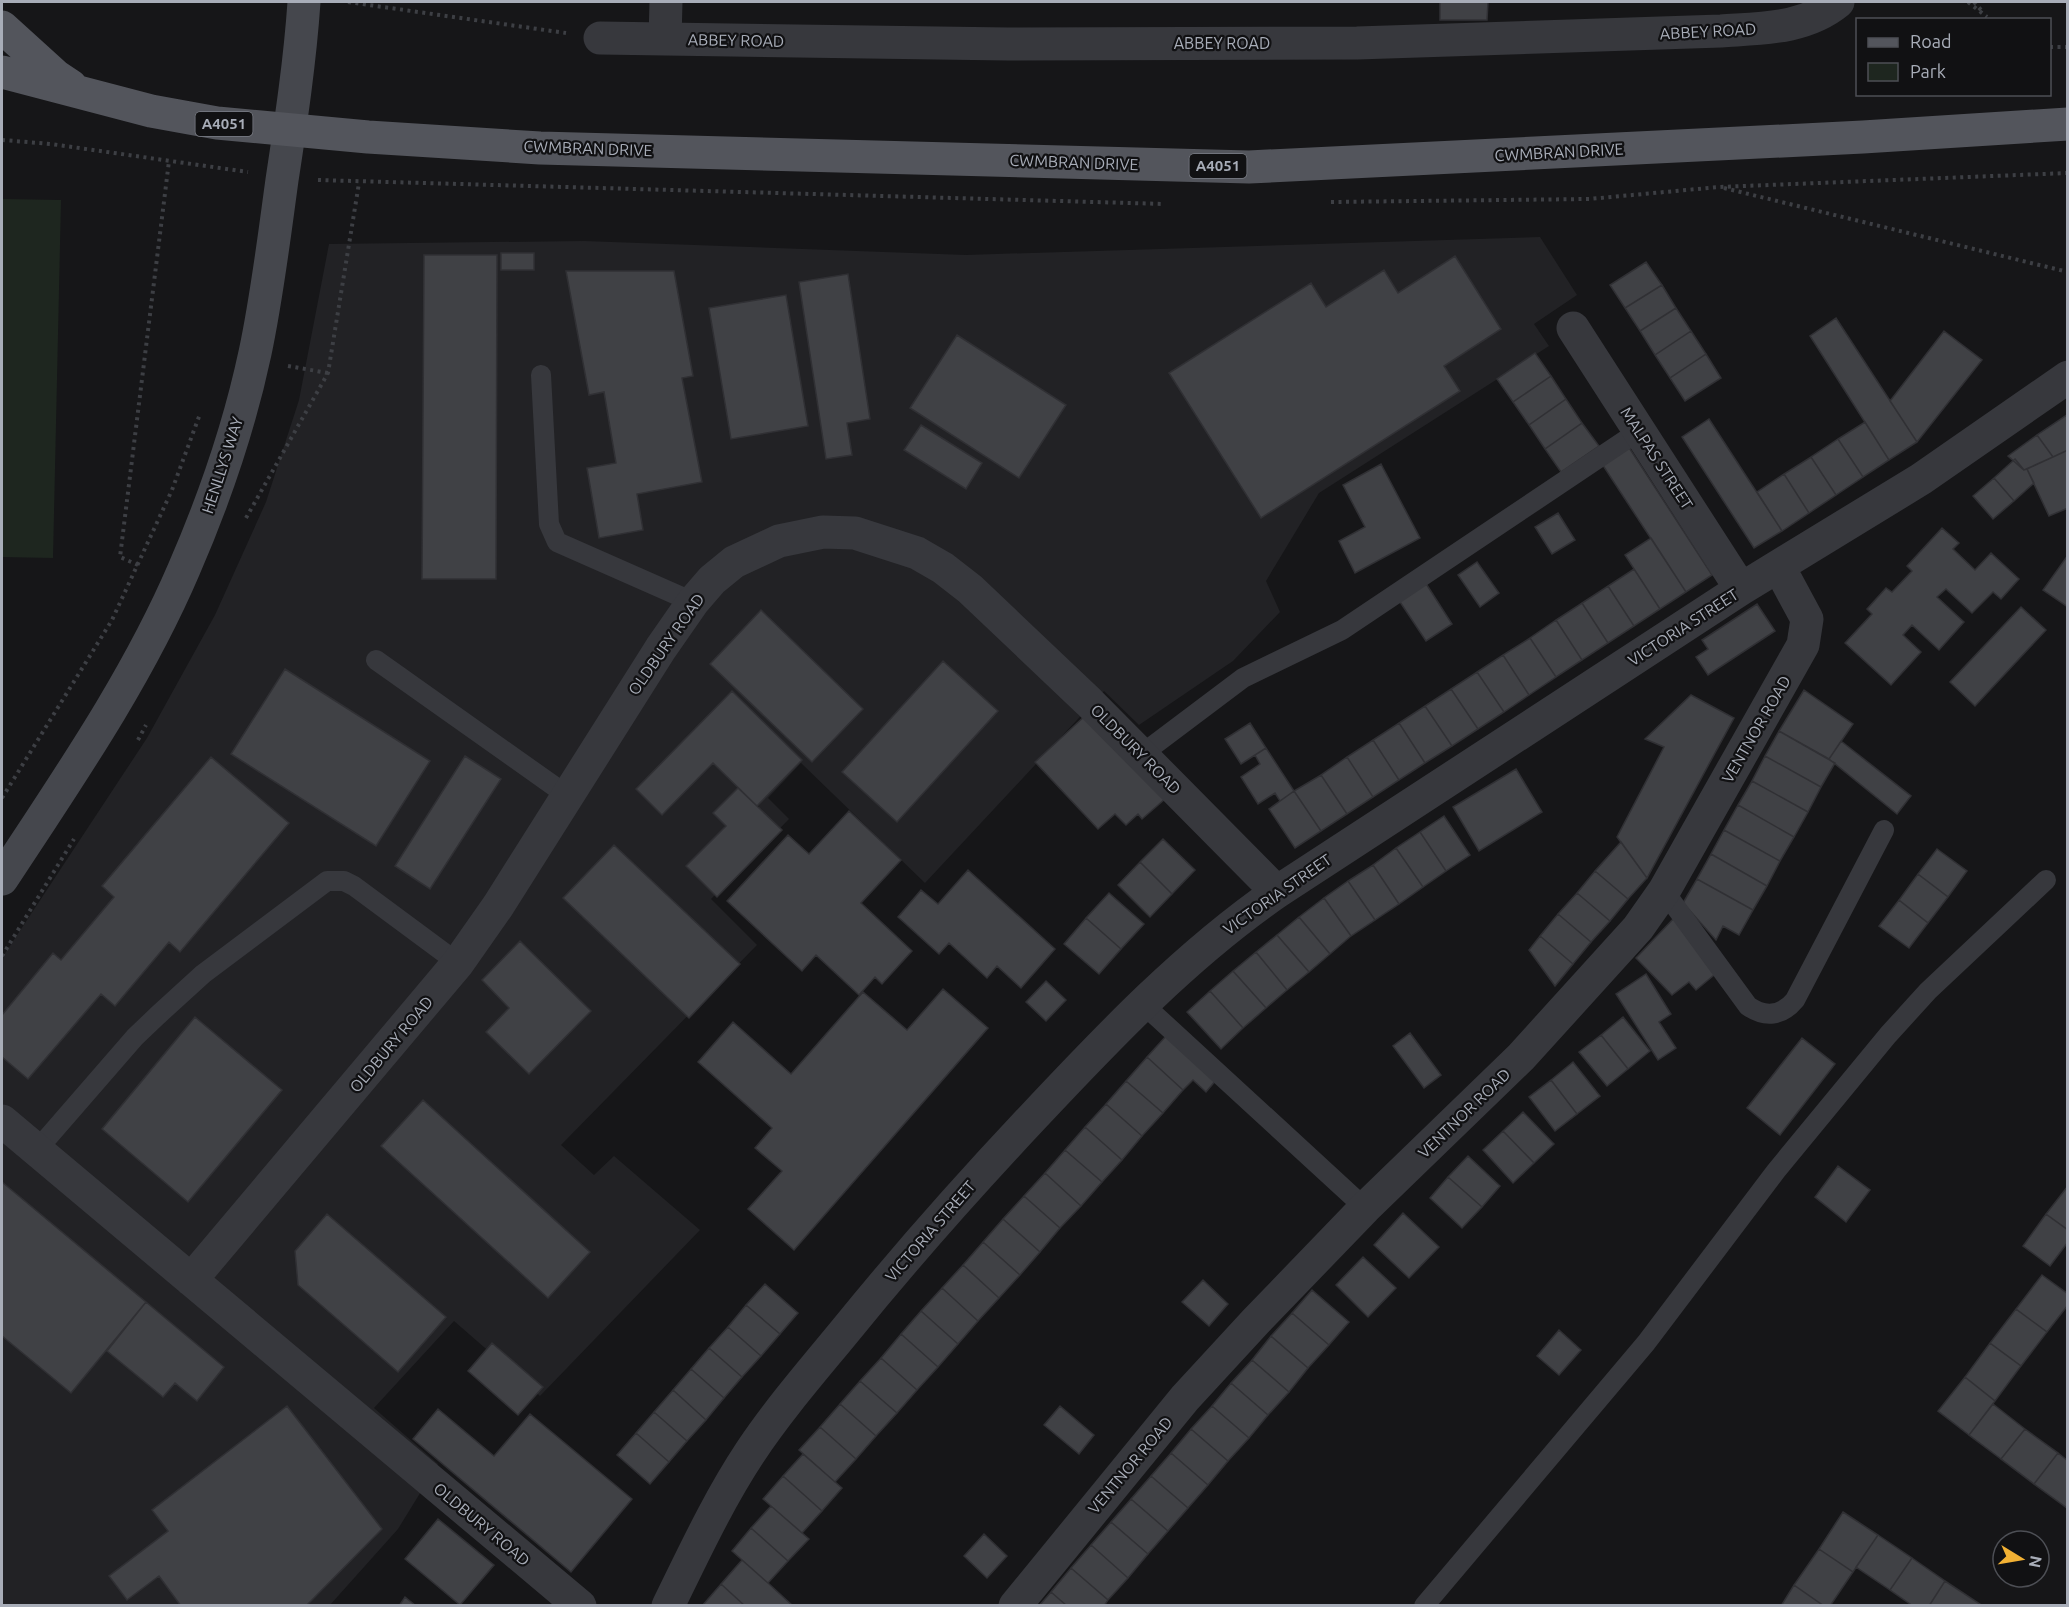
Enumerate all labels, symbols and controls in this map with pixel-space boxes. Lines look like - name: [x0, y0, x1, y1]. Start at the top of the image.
- legend: [1856, 18, 2051, 96]
- street label: ABBEY ROAD: [1659, 19, 1757, 43]
- street label: ABBEY ROAD: [688, 30, 784, 50]
- text: Road: [1910, 31, 1952, 51]
- street label: ABBEY ROAD: [1174, 34, 1270, 52]
- text: Park: [1910, 61, 1946, 81]
- road number: A4051: [196, 112, 252, 136]
- street label: CWMBRAN DRIVE: [523, 137, 653, 159]
- street label: CWMBRAN DRIVE: [1494, 140, 1624, 164]
- street label: CWMBRAN DRIVE: [1009, 151, 1139, 173]
- road number: A4051: [1190, 154, 1246, 178]
- street label: MALPAS STREET: [1617, 404, 1697, 513]
- street label: HENLLYS WAY: [198, 414, 246, 516]
- street label: VICTORIA STREET: [1625, 585, 1741, 669]
- street label: OLDBURY ROAD: [624, 590, 708, 698]
- street label: VENTNOR ROAD: [1718, 672, 1794, 786]
- street label: OLDBURY ROAD: [1087, 700, 1185, 798]
- street label: VICTORIA STREET: [1220, 850, 1335, 938]
- street label: OLDBURY ROAD: [346, 992, 436, 1096]
- street label: VENTNOR ROAD: [1414, 1065, 1514, 1161]
- street label: VICTORIA STREET: [881, 1177, 979, 1285]
- street label: VENTNOR ROAD: [1084, 1413, 1176, 1517]
- street label: OLDBURY ROAD: [430, 1479, 534, 1569]
- north arrow: [1991, 1529, 2051, 1589]
- text: N: [2026, 1554, 2046, 1569]

